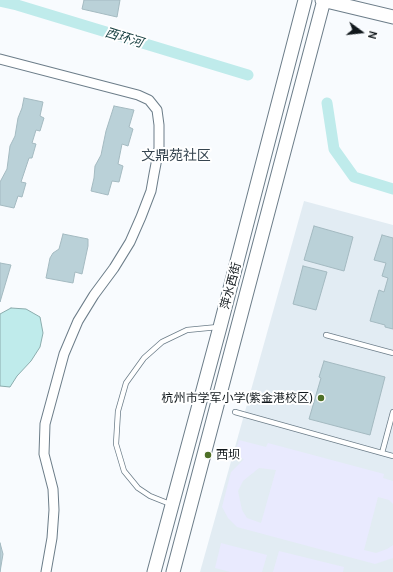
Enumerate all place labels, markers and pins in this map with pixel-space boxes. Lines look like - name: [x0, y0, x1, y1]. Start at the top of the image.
- place label: 杭州市学军小学(紫金港校区): [161, 391, 313, 405]
- marker: 杭州市学军小学(紫金港校区): [316, 393, 326, 403]
- place label: 西坝: [216, 448, 240, 462]
- marker: 西坝: [203, 450, 213, 460]

